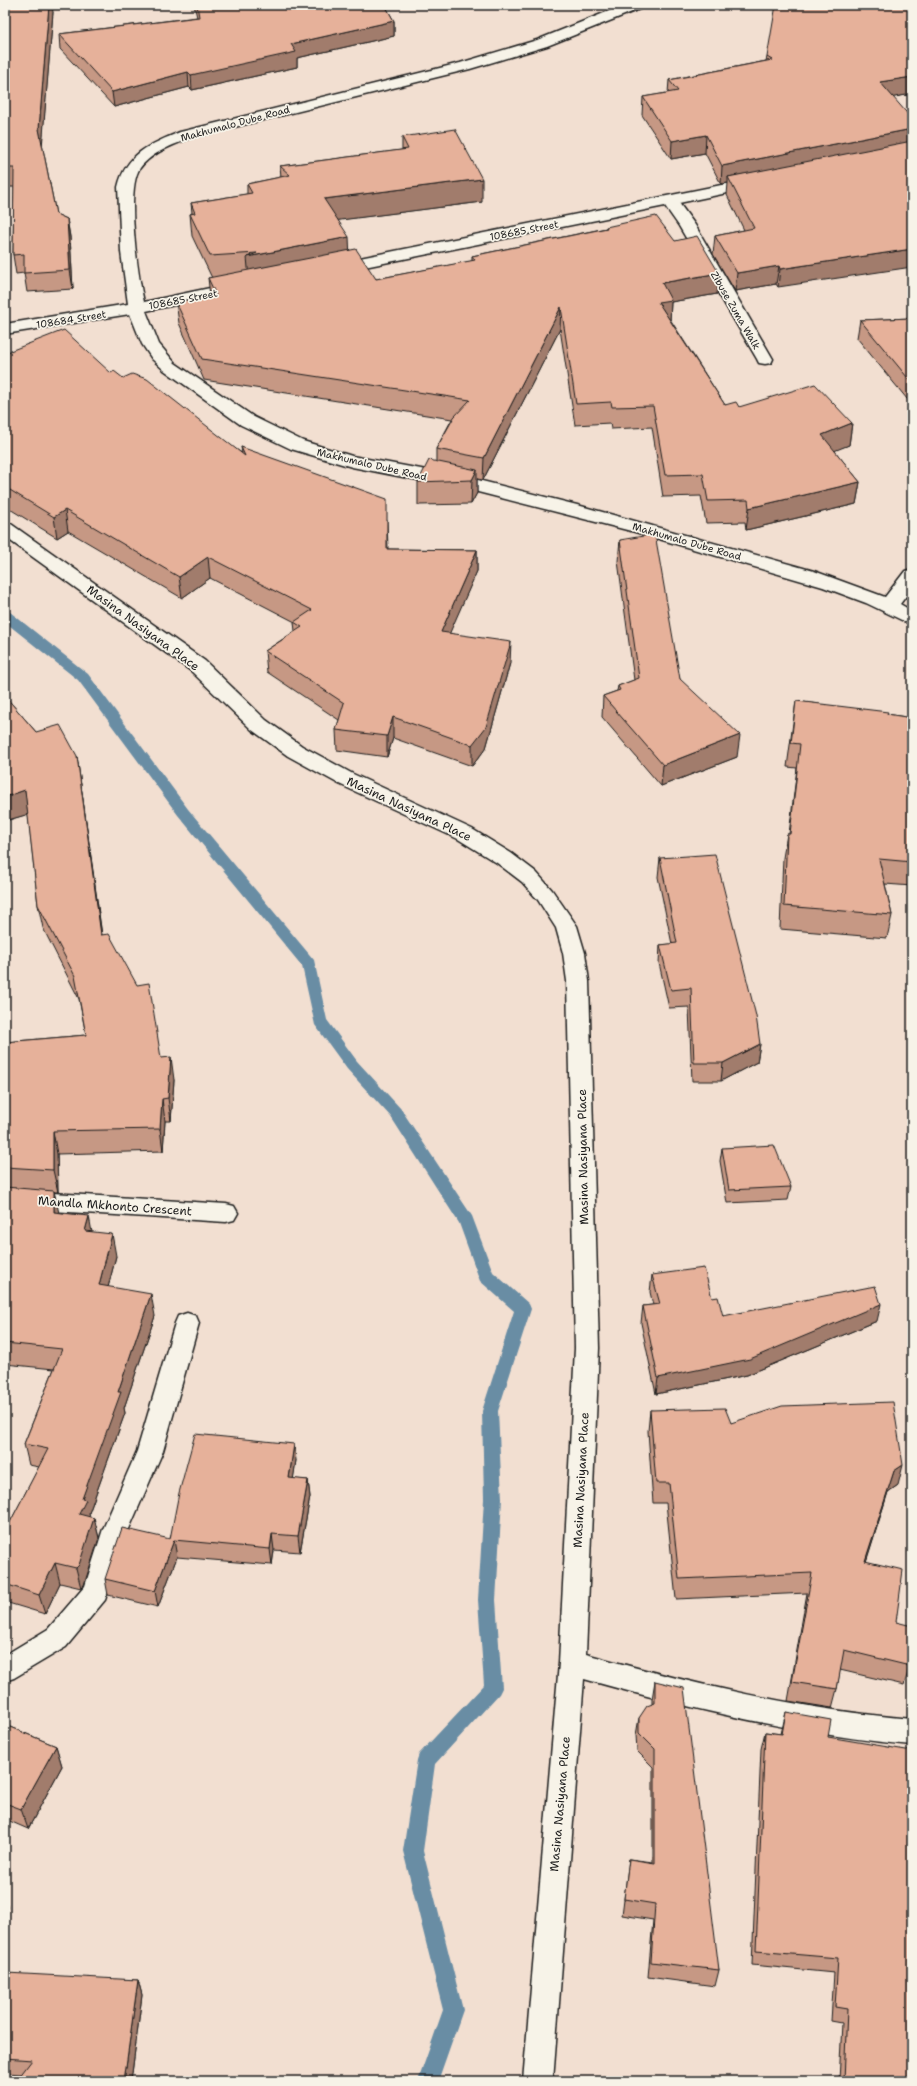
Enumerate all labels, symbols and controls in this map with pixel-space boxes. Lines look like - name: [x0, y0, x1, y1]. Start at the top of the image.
- street label: Makhumalo Dube Road: [179, 102, 292, 144]
- street label: 108685 Street: [489, 217, 560, 244]
- street label: Zibuse Zuma Walk: [708, 269, 763, 352]
- street label: 108685 Street: [148, 286, 219, 313]
- street label: 108684 Street: [35, 308, 107, 331]
- street label: Makhumalo Dube Road: [316, 445, 429, 484]
- street label: Makhumalo Dube Road: [631, 520, 743, 563]
- street label: Masina Nasiyana Place: [83, 582, 203, 675]
- street label: Masina Nasiyana Place: [344, 773, 474, 845]
- street label: Masina Nasiyana Place: [574, 1089, 592, 1225]
- street label: Mandla Mkhonto Crescent: [37, 1193, 193, 1219]
- street label: Masina Nasiyana Place: [569, 1412, 593, 1548]
- street label: Masina Nasiyana Place: [546, 1735, 574, 1872]

